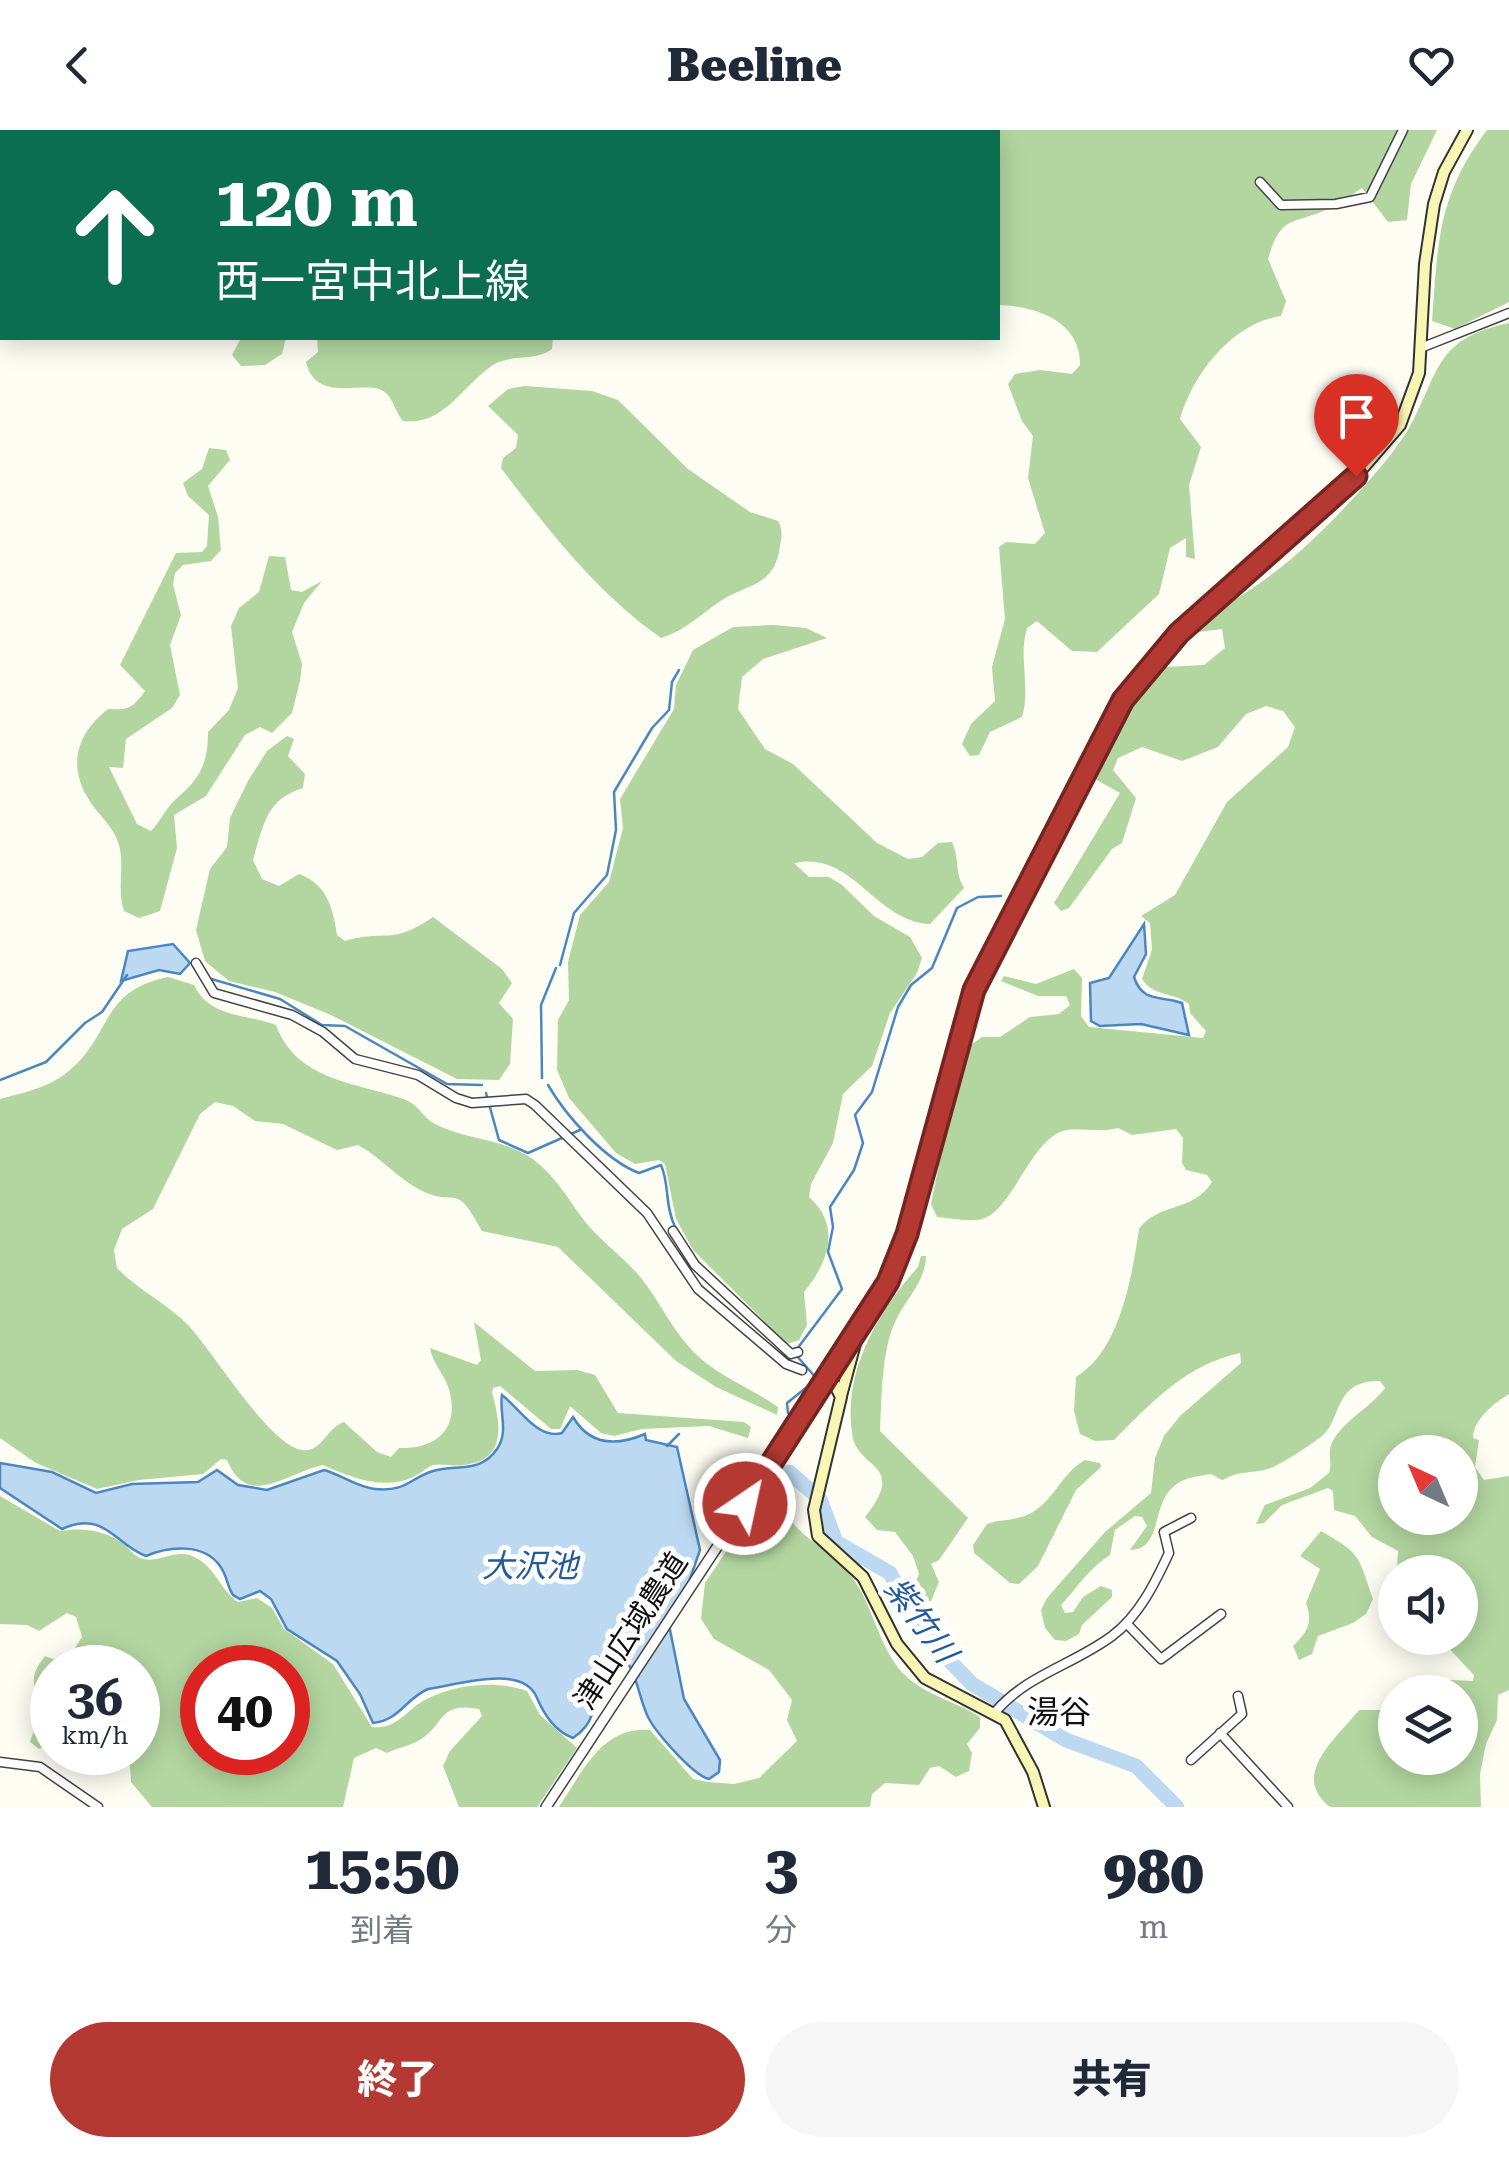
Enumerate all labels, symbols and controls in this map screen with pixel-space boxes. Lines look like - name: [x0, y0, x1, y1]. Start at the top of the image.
- icon: back: [50, 38, 105, 93]
- icon: heart: [1404, 38, 1459, 93]
- text: Beeline: [667, 39, 842, 92]
- text: 120 m: [215, 161, 418, 243]
- icon: ahead: [50, 170, 180, 300]
- text: 西一宮中北上線: [215, 255, 530, 308]
- pin: [1314, 374, 1399, 477]
- icon: arrive: [1329, 389, 1384, 444]
- north arrow: [1378, 1435, 1478, 1535]
- map controls: [1378, 1435, 1478, 1775]
- position arrow: [693, 1452, 797, 1556]
- street label: 津山広域農道: [567, 1546, 694, 1716]
- water label: 大沢池: [482, 1547, 581, 1585]
- button: sound: [1378, 1555, 1478, 1655]
- water label: 紫竹川: [877, 1570, 967, 1672]
- speed limit sign: 40: [180, 1645, 310, 1775]
- text: 36: [67, 1669, 123, 1727]
- button: layers: [1378, 1675, 1478, 1775]
- district label: 湯谷: [1027, 1693, 1091, 1731]
- text: km/h: [62, 1721, 128, 1750]
- text: 15:50: [305, 1833, 459, 1904]
- text: 3: [764, 1833, 798, 1904]
- text: 980: [1103, 1837, 1204, 1908]
- text: m: [1139, 1908, 1168, 1946]
- text: 到着: [350, 1911, 414, 1949]
- text: 分: [765, 1911, 797, 1949]
- button: 終了: [50, 2022, 745, 2137]
- button: 共有: [765, 2022, 1459, 2137]

